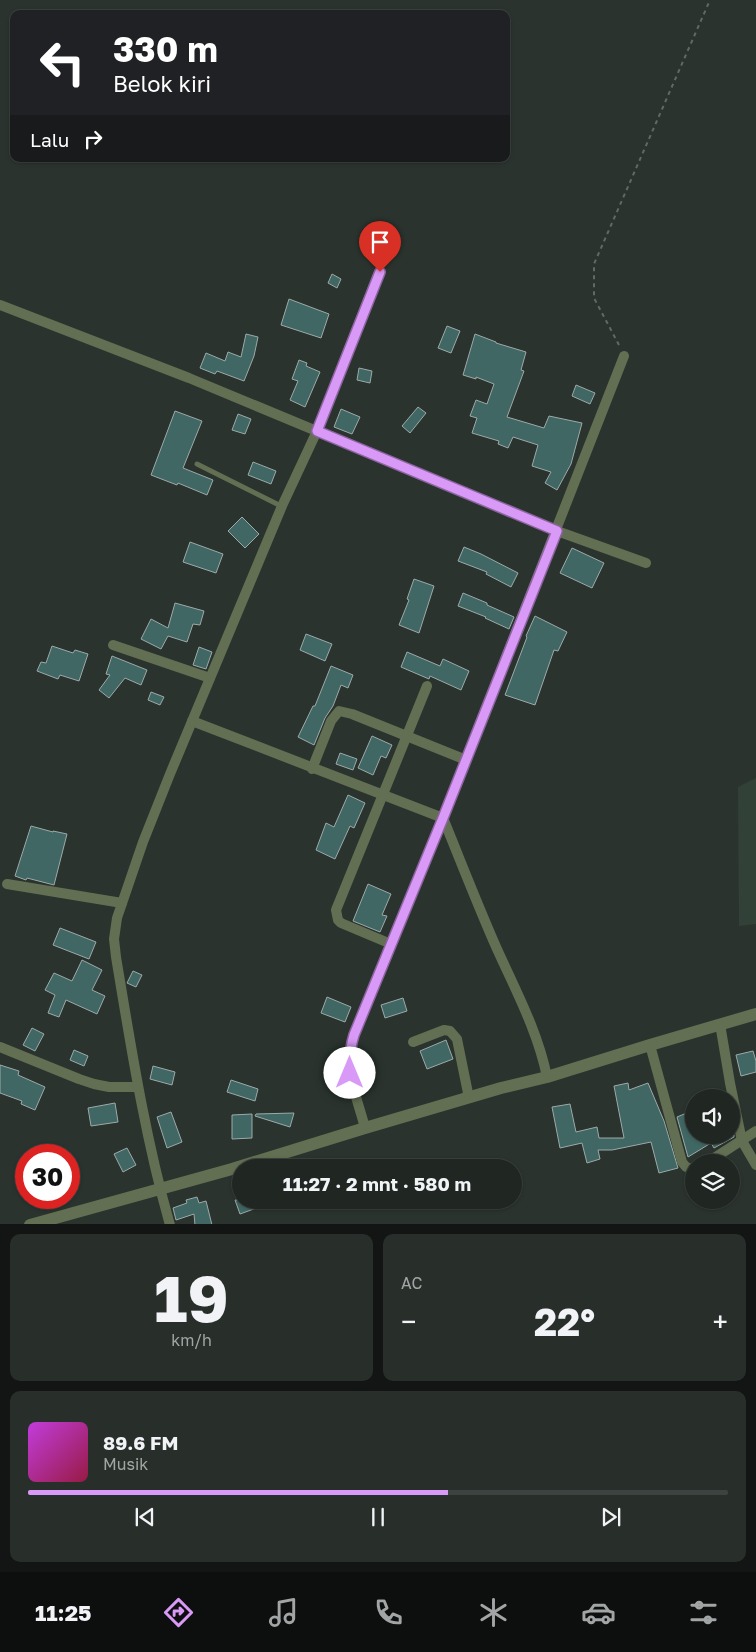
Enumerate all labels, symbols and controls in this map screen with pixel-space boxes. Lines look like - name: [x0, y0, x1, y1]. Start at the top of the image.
- text: 330 m: [113, 28, 218, 70]
- icon: left: [30, 30, 95, 95]
- text: Belok kiri: [113, 70, 211, 97]
- icon: right: [79, 125, 107, 153]
- text: Lalu: [30, 128, 69, 151]
- pin: [359, 221, 401, 272]
- icon: arrive: [366, 228, 394, 256]
- position arrow: [323, 1046, 375, 1098]
- map controls: [685, 1089, 740, 1209]
- button: sound: [685, 1089, 740, 1144]
- speed limit sign: 30: [15, 1144, 80, 1209]
- button: layers: [685, 1154, 740, 1209]
- text: 11:27 · 2 mnt · 580 m: [283, 1172, 471, 1195]
- text: 19: [154, 1258, 229, 1336]
- text: AC: [401, 1273, 422, 1293]
- text: 22°: [534, 1299, 595, 1344]
- text: −: [401, 1305, 416, 1338]
- text: +: [713, 1305, 728, 1338]
- text: km/h: [171, 1330, 212, 1350]
- text: 89.6 FM: [103, 1431, 178, 1454]
- text: Musik: [103, 1454, 148, 1474]
- icon: previous: [131, 1503, 159, 1531]
- icon: pause: [364, 1503, 392, 1531]
- icon: next: [597, 1503, 625, 1531]
- icon: directions: [161, 1595, 196, 1630]
- icon: music: [266, 1595, 301, 1630]
- icon: phone: [371, 1595, 406, 1630]
- icon: climate: [476, 1595, 511, 1630]
- icon: car: [581, 1595, 616, 1630]
- icon: filters: [686, 1595, 721, 1630]
- text: 11:25: [35, 1599, 92, 1626]

